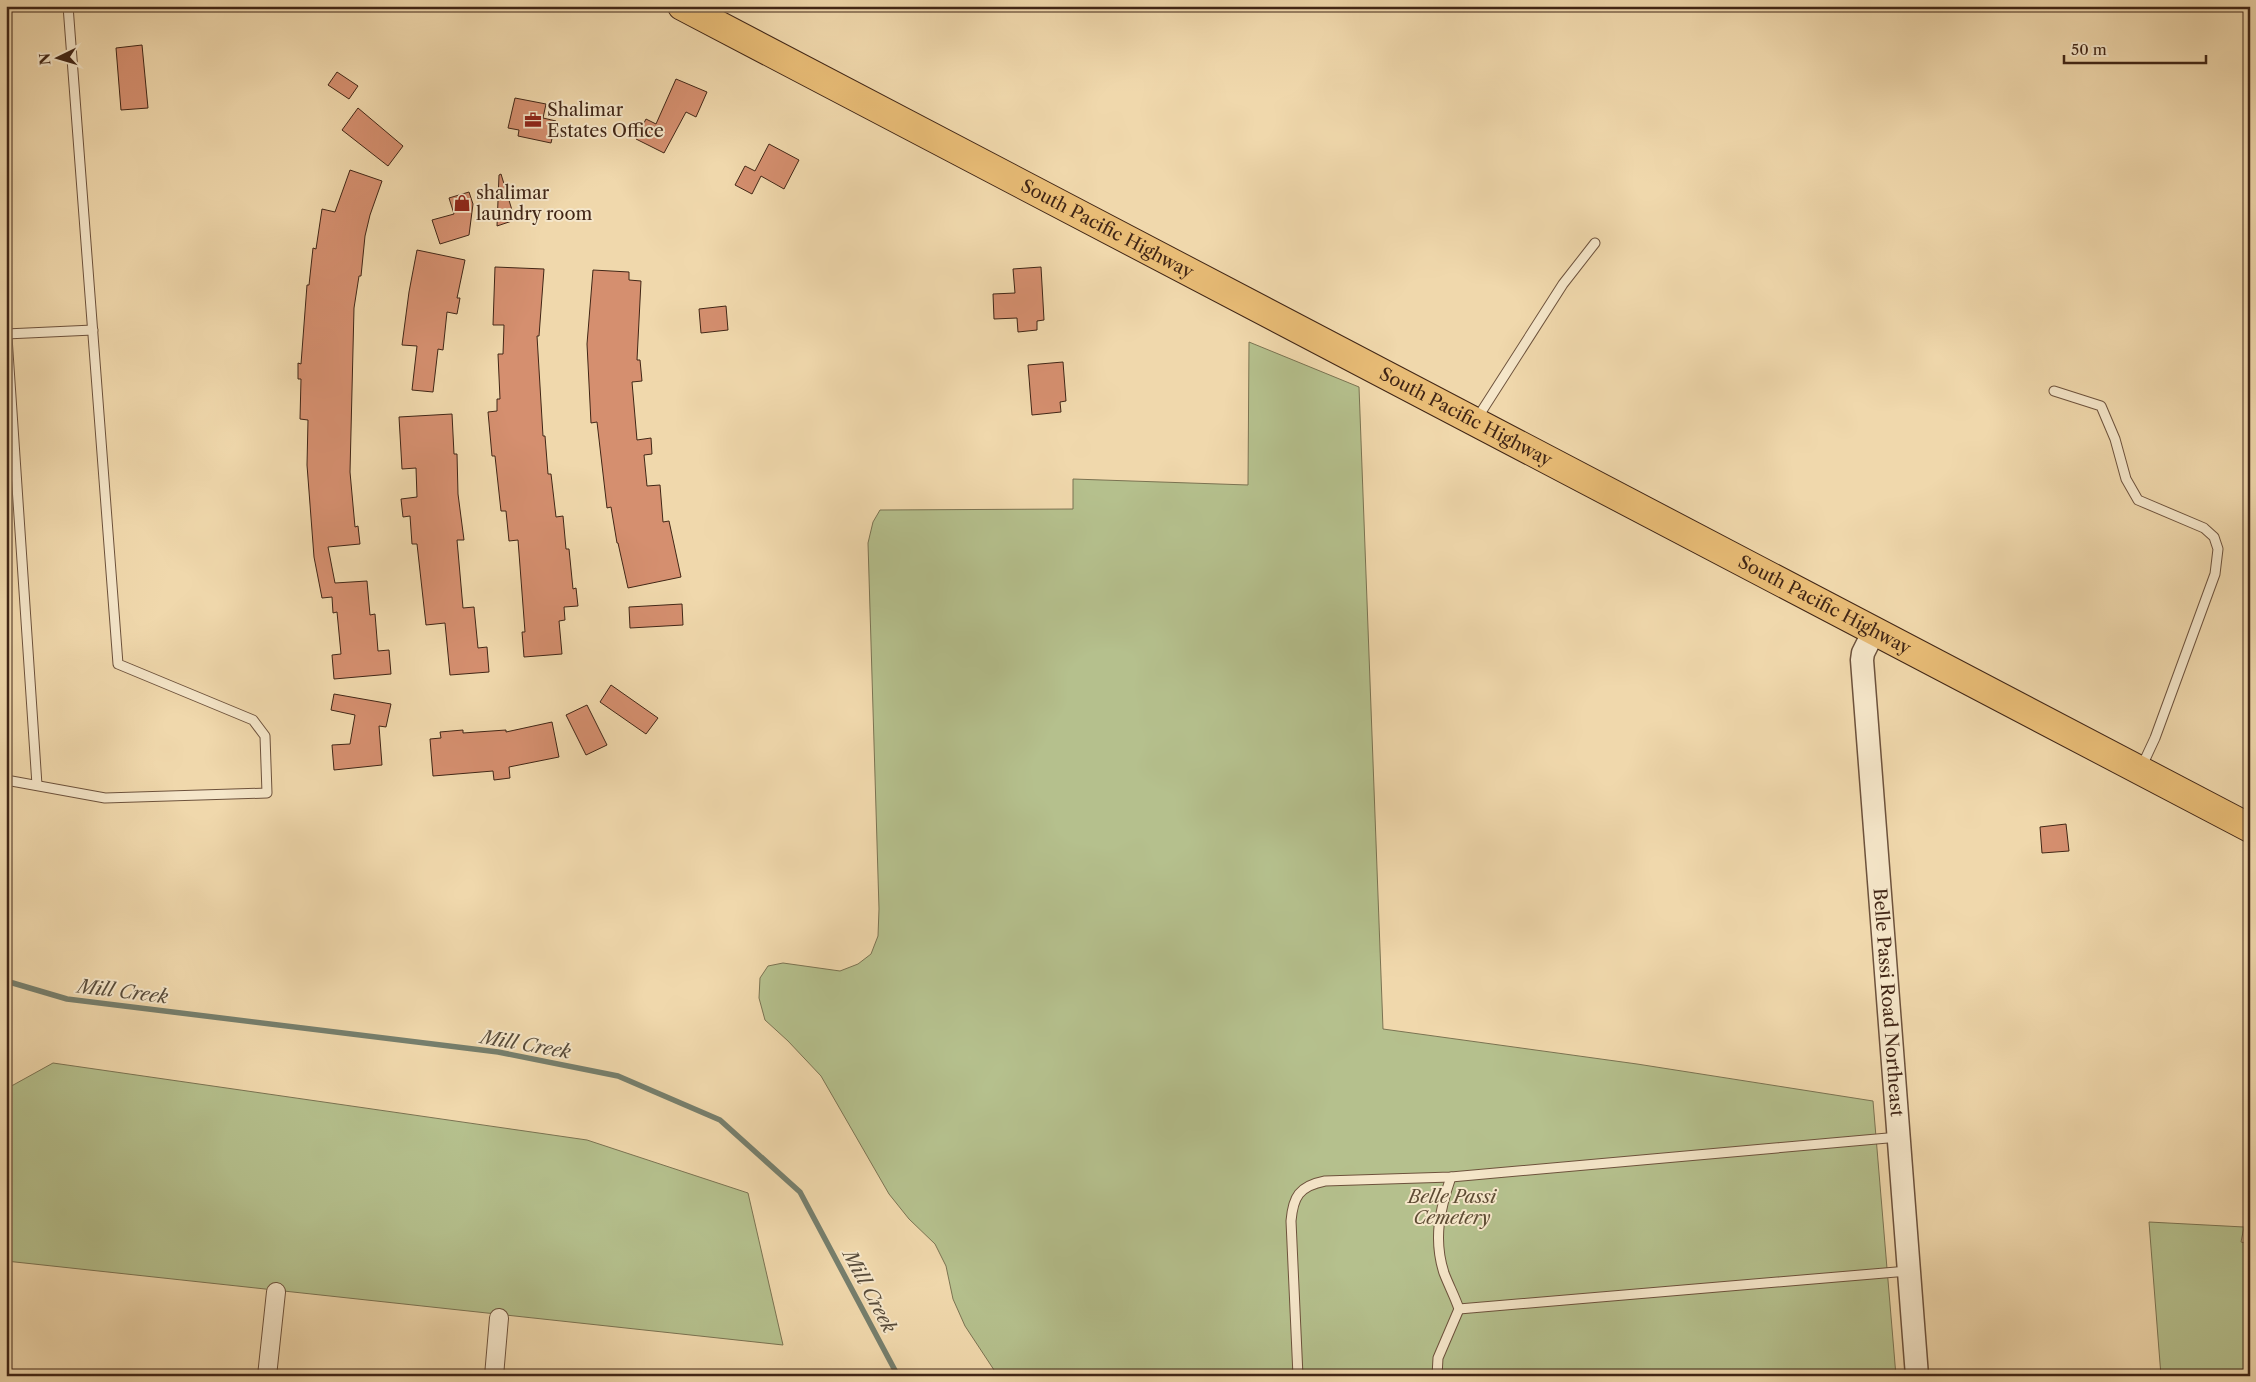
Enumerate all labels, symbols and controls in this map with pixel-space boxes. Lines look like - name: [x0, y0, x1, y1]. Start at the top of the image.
- north arrow: [32, 32, 82, 82]
- scale bar: [2064, 32, 2206, 64]
- text: 50 m: [2071, 40, 2107, 59]
- text: N: [36, 52, 55, 66]
- place label: Shalimar Estates Office: [547, 99, 664, 142]
- office icon: Shalimar Estates Office: [523, 110, 543, 130]
- street label: South Pacific Highway: [1017, 175, 1198, 284]
- place label: shalimar laundry room: [476, 182, 592, 225]
- shop icon: shalimar laundry room: [452, 193, 472, 213]
- street label: South Pacific Highway: [1376, 363, 1557, 472]
- street label: South Pacific Highway: [1734, 551, 1915, 660]
- street label: Belle Passi Road Northeast: [1869, 887, 1908, 1118]
- water label: Mill Creek: [74, 974, 170, 1008]
- water label: Mill Creek: [477, 1025, 573, 1064]
- park label: Belle Passi Cemetery: [1406, 1186, 1497, 1229]
- water label: Mill Creek: [837, 1244, 901, 1337]

